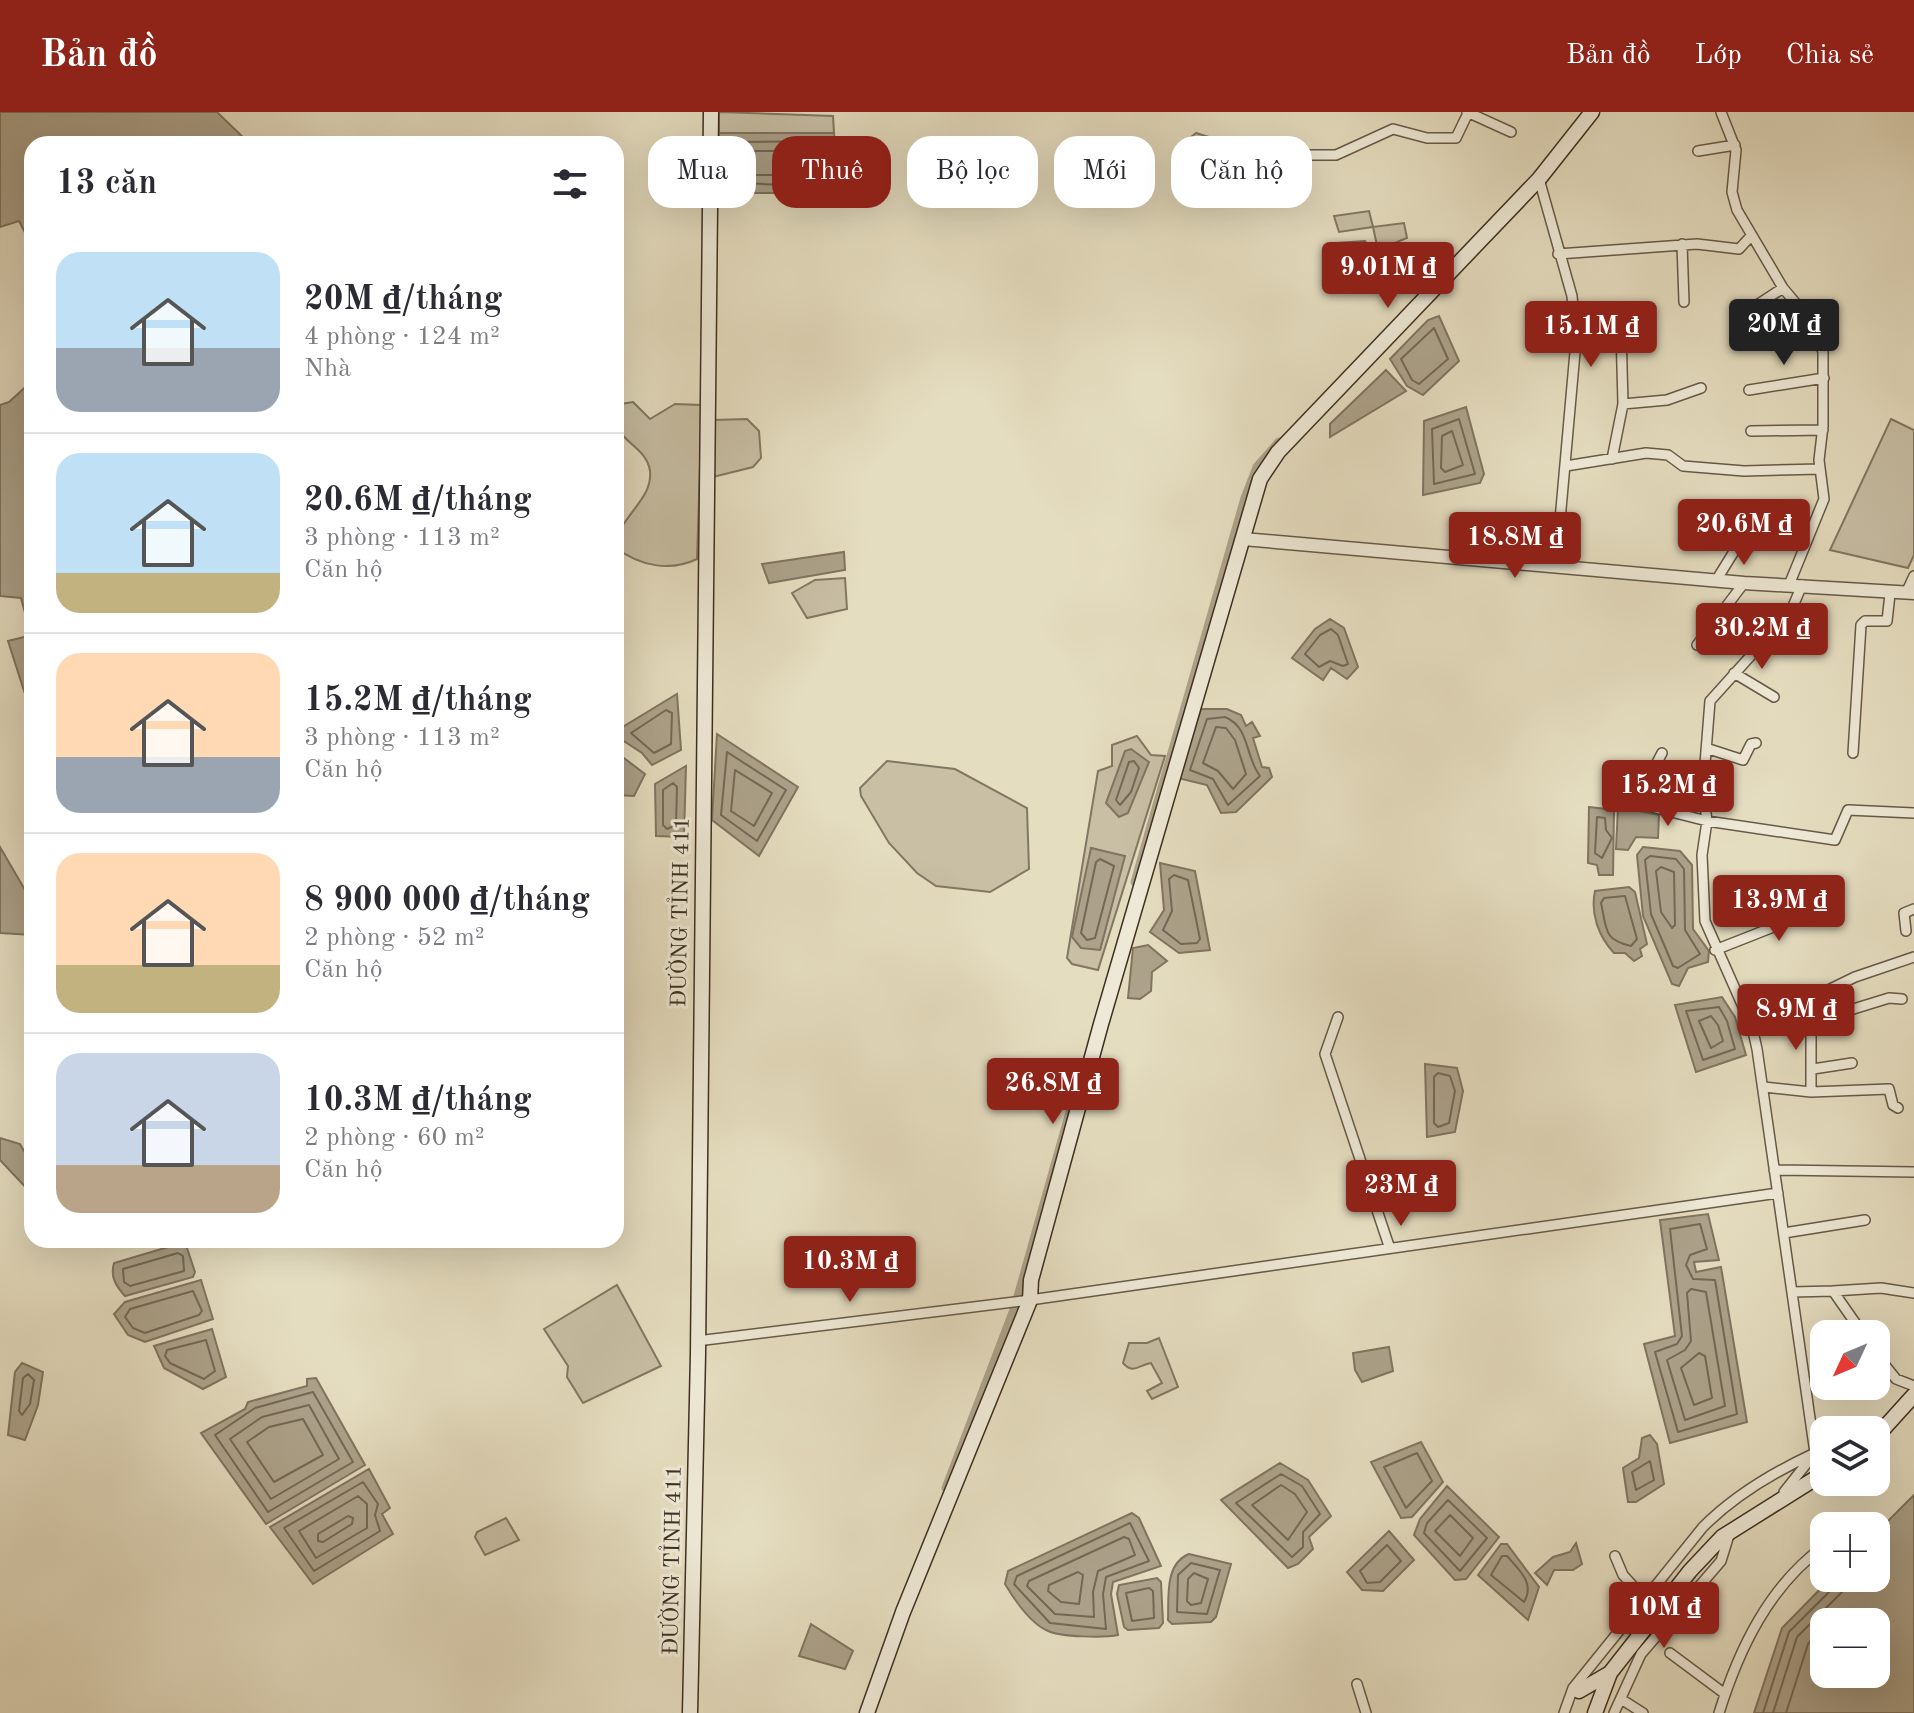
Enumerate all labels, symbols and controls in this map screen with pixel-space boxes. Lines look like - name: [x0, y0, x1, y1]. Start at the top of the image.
- text: Bản đồ: [40, 37, 158, 75]
- text: Bản đồ: [1566, 42, 1651, 70]
- text: Lớp: [1695, 42, 1742, 70]
- text: Chia sẻ: [1786, 42, 1874, 70]
- chip: Mua: [648, 136, 756, 208]
- chip: Thuê: [772, 136, 891, 208]
- chip: Bộ lọc: [907, 136, 1038, 208]
- chip: Mới: [1054, 136, 1155, 208]
- chip: Căn hộ: [1171, 136, 1312, 208]
- icon: filters: [548, 162, 592, 206]
- text: 13 căn: [56, 167, 157, 201]
- pin: 9.01M ₫: [1314, 242, 1462, 310]
- text: 9.01M ₫: [1340, 255, 1436, 281]
- text: 20M ₫/tháng: [304, 283, 502, 317]
- icon: home: [120, 284, 216, 380]
- pin: 20M ₫: [1728, 299, 1840, 367]
- pin: 15.1M ₫: [1517, 301, 1665, 369]
- text: 20M ₫: [1747, 312, 1821, 338]
- text: 15.1M ₫: [1543, 314, 1639, 340]
- text: 4 phòng · 124 m²: [304, 324, 500, 350]
- text: Nhà: [304, 356, 351, 382]
- text: 20.6M ₫/tháng: [304, 484, 532, 518]
- icon: home: [120, 485, 216, 581]
- pin: 20.6M ₫: [1670, 499, 1818, 567]
- pin: 18.8M ₫: [1441, 512, 1589, 580]
- text: 20.6M ₫: [1696, 512, 1792, 538]
- text: 3 phòng · 113 m²: [304, 525, 500, 551]
- text: 18.8M ₫: [1467, 525, 1563, 551]
- text: Căn hộ: [304, 557, 383, 583]
- pin: 30.2M ₫: [1688, 603, 1836, 671]
- text: 30.2M ₫: [1714, 616, 1810, 642]
- text: 15.2M ₫/tháng: [304, 684, 532, 718]
- icon: home: [120, 685, 216, 781]
- text: 3 phòng · 113 m²: [304, 725, 500, 751]
- text: Căn hộ: [304, 757, 383, 783]
- pin: 15.2M ₫: [1594, 760, 1742, 828]
- text: 15.2M ₫: [1620, 773, 1716, 799]
- street label: ĐƯỜNG TỈNH 411: [664, 817, 694, 1007]
- pin: 13.9M ₫: [1705, 875, 1853, 943]
- text: 8 900 000 ₫/tháng: [304, 884, 590, 918]
- icon: home: [120, 885, 216, 981]
- text: 13.9M ₫: [1731, 888, 1827, 914]
- text: 2 phòng · 52 m²: [304, 925, 485, 951]
- text: Căn hộ: [304, 957, 383, 983]
- pin: 8.9M ₫: [1731, 984, 1861, 1052]
- text: 8.9M ₫: [1755, 997, 1837, 1023]
- pin: 26.8M ₫: [979, 1058, 1127, 1126]
- text: 26.8M ₫: [1005, 1071, 1101, 1097]
- text: 10.3M ₫/tháng: [304, 1084, 532, 1118]
- icon: home: [120, 1085, 216, 1181]
- text: 2 phòng · 60 m²: [304, 1125, 485, 1151]
- text: Căn hộ: [304, 1157, 383, 1183]
- pin: 23M ₫: [1345, 1160, 1457, 1228]
- text: 23M ₫: [1364, 1173, 1438, 1199]
- pin: 10.3M ₫: [776, 1236, 924, 1304]
- text: 10.3M ₫: [802, 1249, 898, 1275]
- north arrow: [1810, 1320, 1890, 1400]
- map controls: [1810, 1320, 1890, 1688]
- button: layers: [1810, 1416, 1890, 1496]
- street label: ĐƯỜNG TỈNH 411: [656, 1465, 686, 1655]
- button: +: [1810, 1512, 1890, 1592]
- pin: 10M ₫: [1608, 1582, 1720, 1650]
- text: 10M ₫: [1627, 1595, 1701, 1621]
- button: −: [1810, 1608, 1890, 1688]

